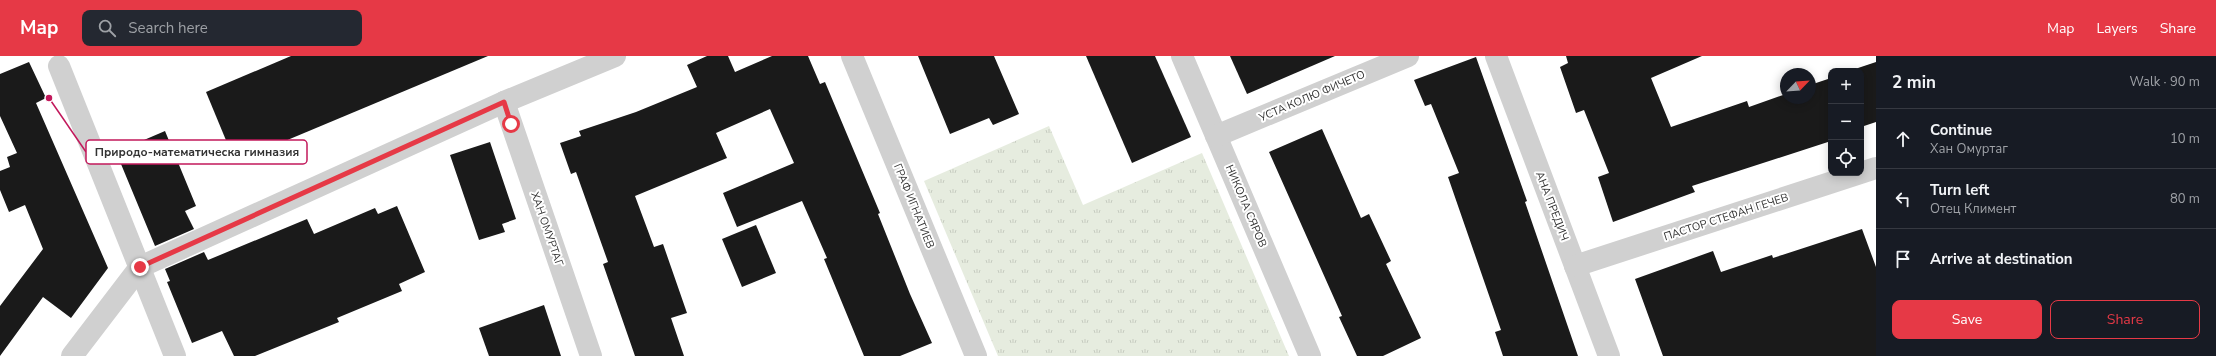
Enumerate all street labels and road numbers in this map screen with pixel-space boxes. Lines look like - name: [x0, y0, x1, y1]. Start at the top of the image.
- street label: УСТА КОЛЮ ФИЧЕТО: [1256, 67, 1367, 126]
- street label: ГРАФ ИГНАТИЕВ: [890, 161, 938, 251]
- street label: НИКОЛА СЯРОВ: [1222, 162, 1270, 250]
- street label: АНА ПРЕДИЧ: [1532, 169, 1572, 243]
- street label: ХАН ОМУРТАГ: [527, 190, 567, 268]
- street label: ПАСТОР СТЕФАН ГЕЧЕВ: [1662, 190, 1790, 244]

